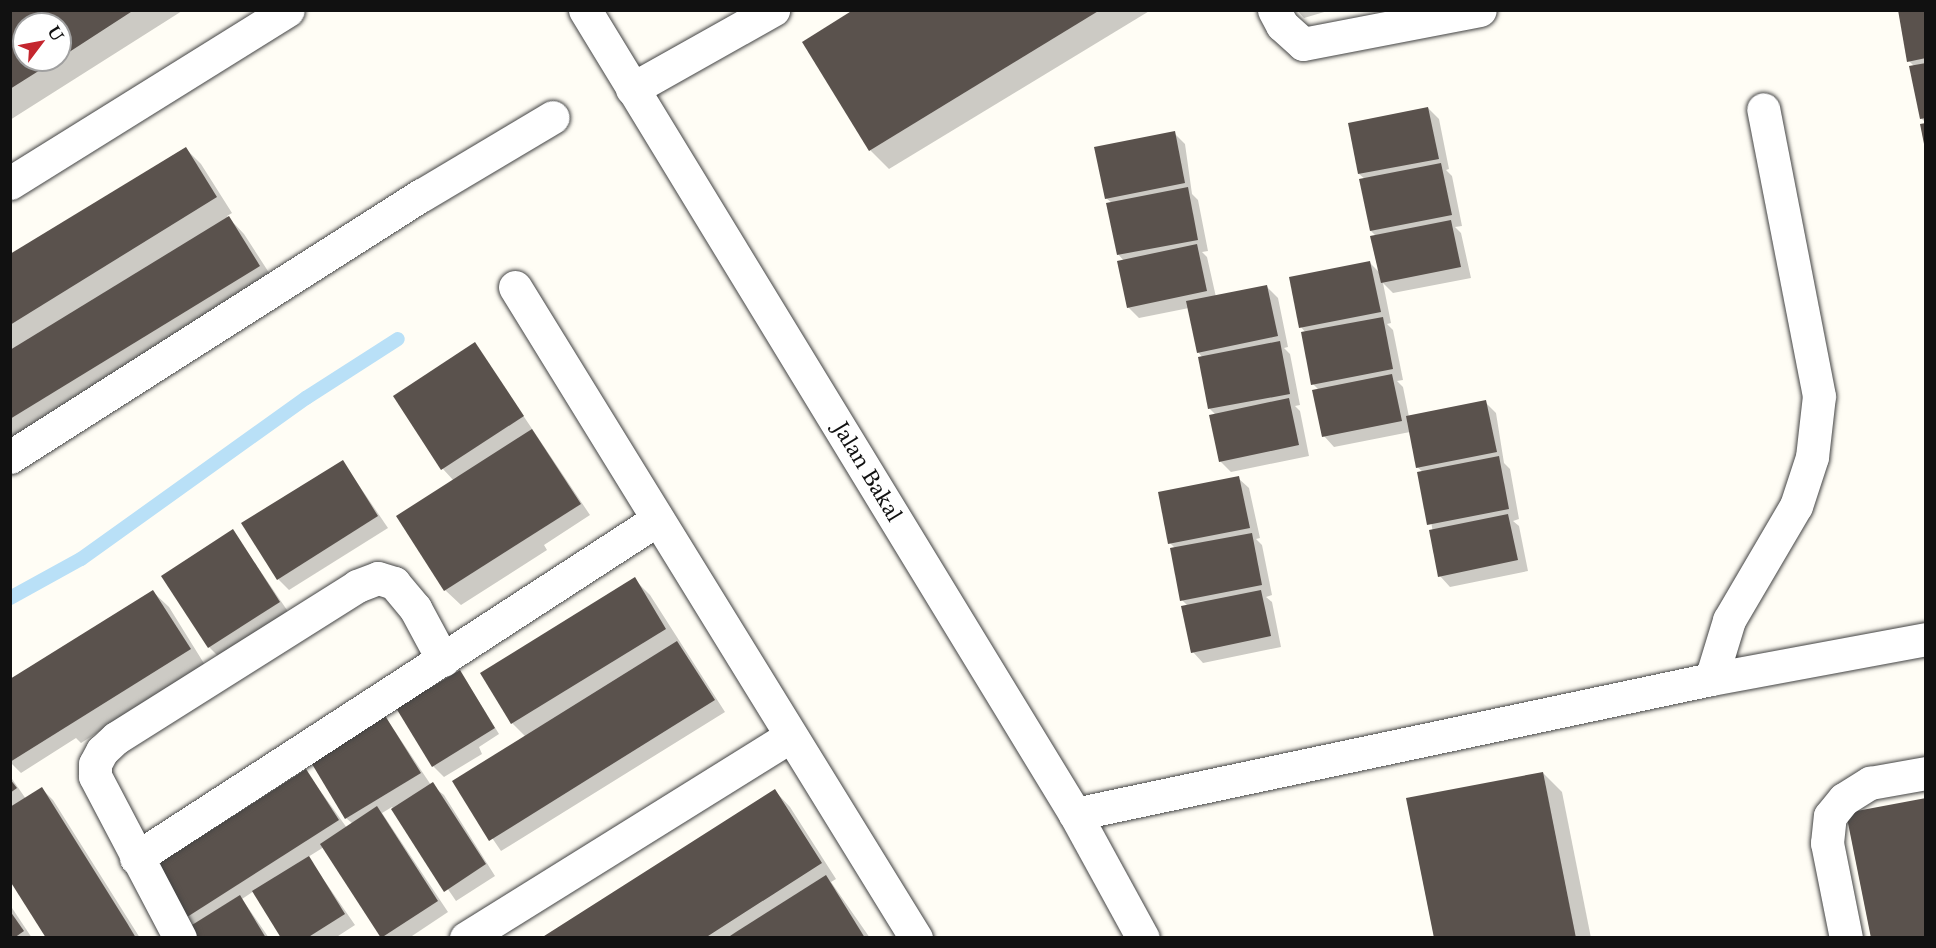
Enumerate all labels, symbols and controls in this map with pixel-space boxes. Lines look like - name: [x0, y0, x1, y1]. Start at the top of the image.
- north arrow: [12, 12, 72, 72]
- text: U: [43, 22, 68, 45]
- street label: Jalan Bakal: [828, 418, 906, 526]

